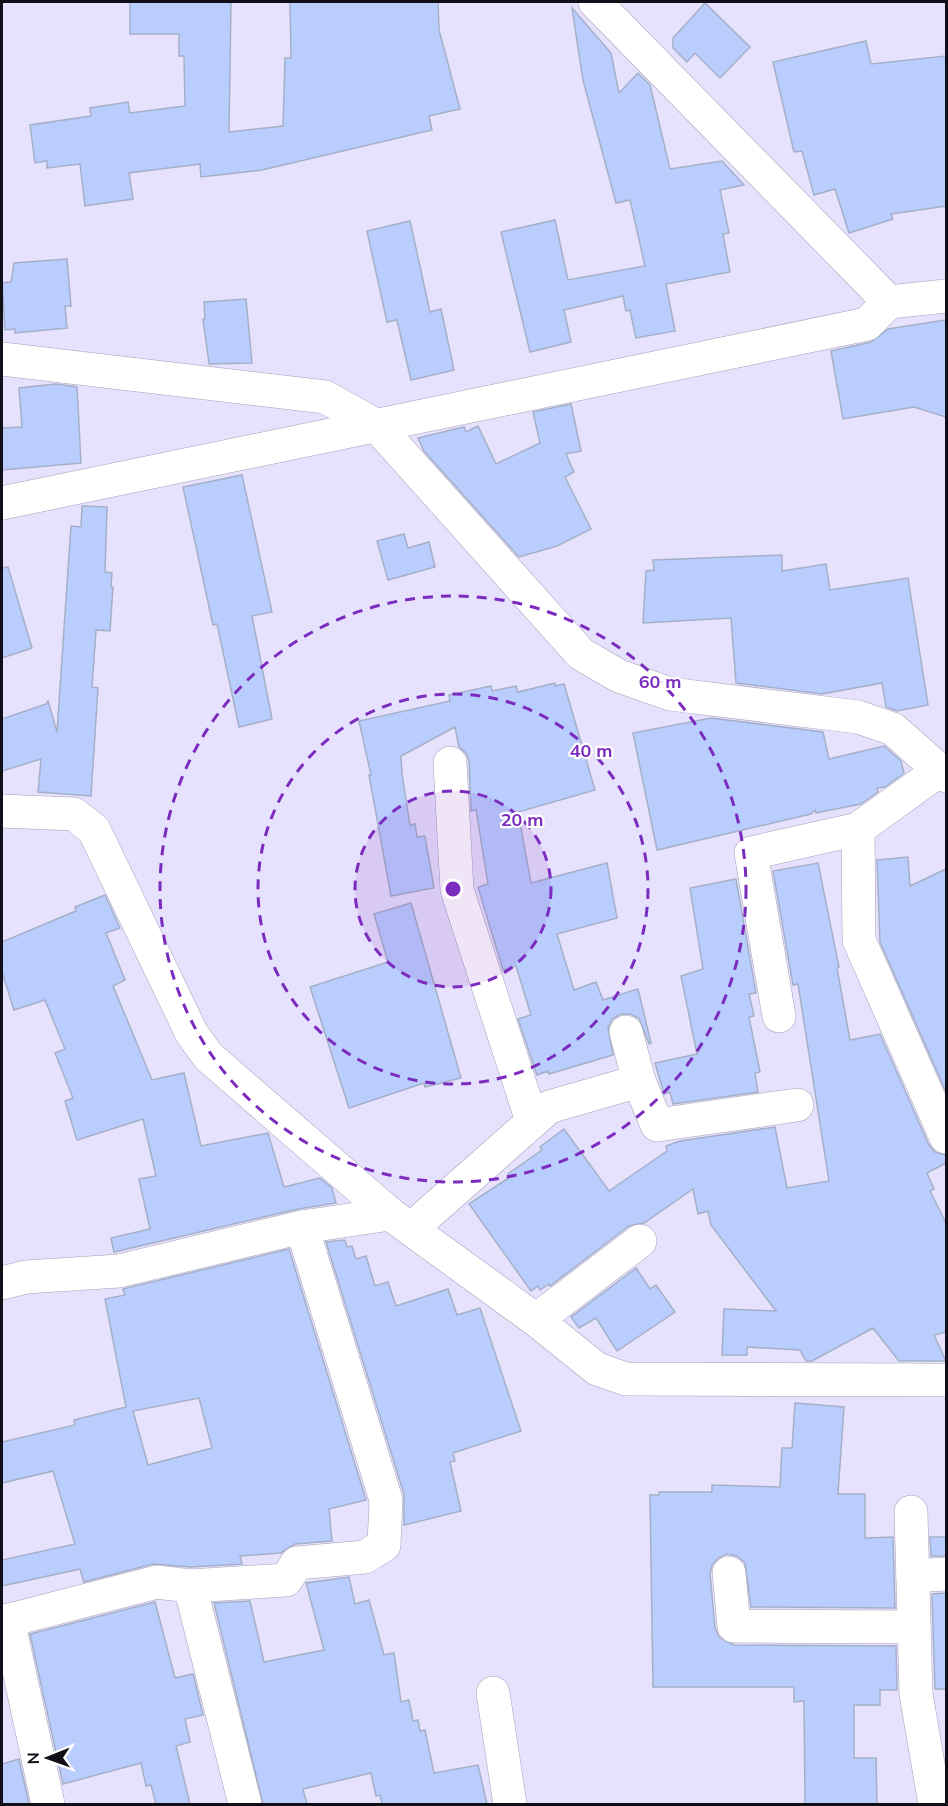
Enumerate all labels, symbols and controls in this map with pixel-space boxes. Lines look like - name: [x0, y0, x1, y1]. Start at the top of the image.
- text: 60 m: [639, 670, 681, 693]
- text: 40 m: [570, 739, 612, 762]
- text: 20 m: [501, 808, 543, 831]
- centre of rings: [443, 879, 463, 899]
- north arrow: [18, 1728, 78, 1788]
- text: N: [23, 1752, 43, 1764]

